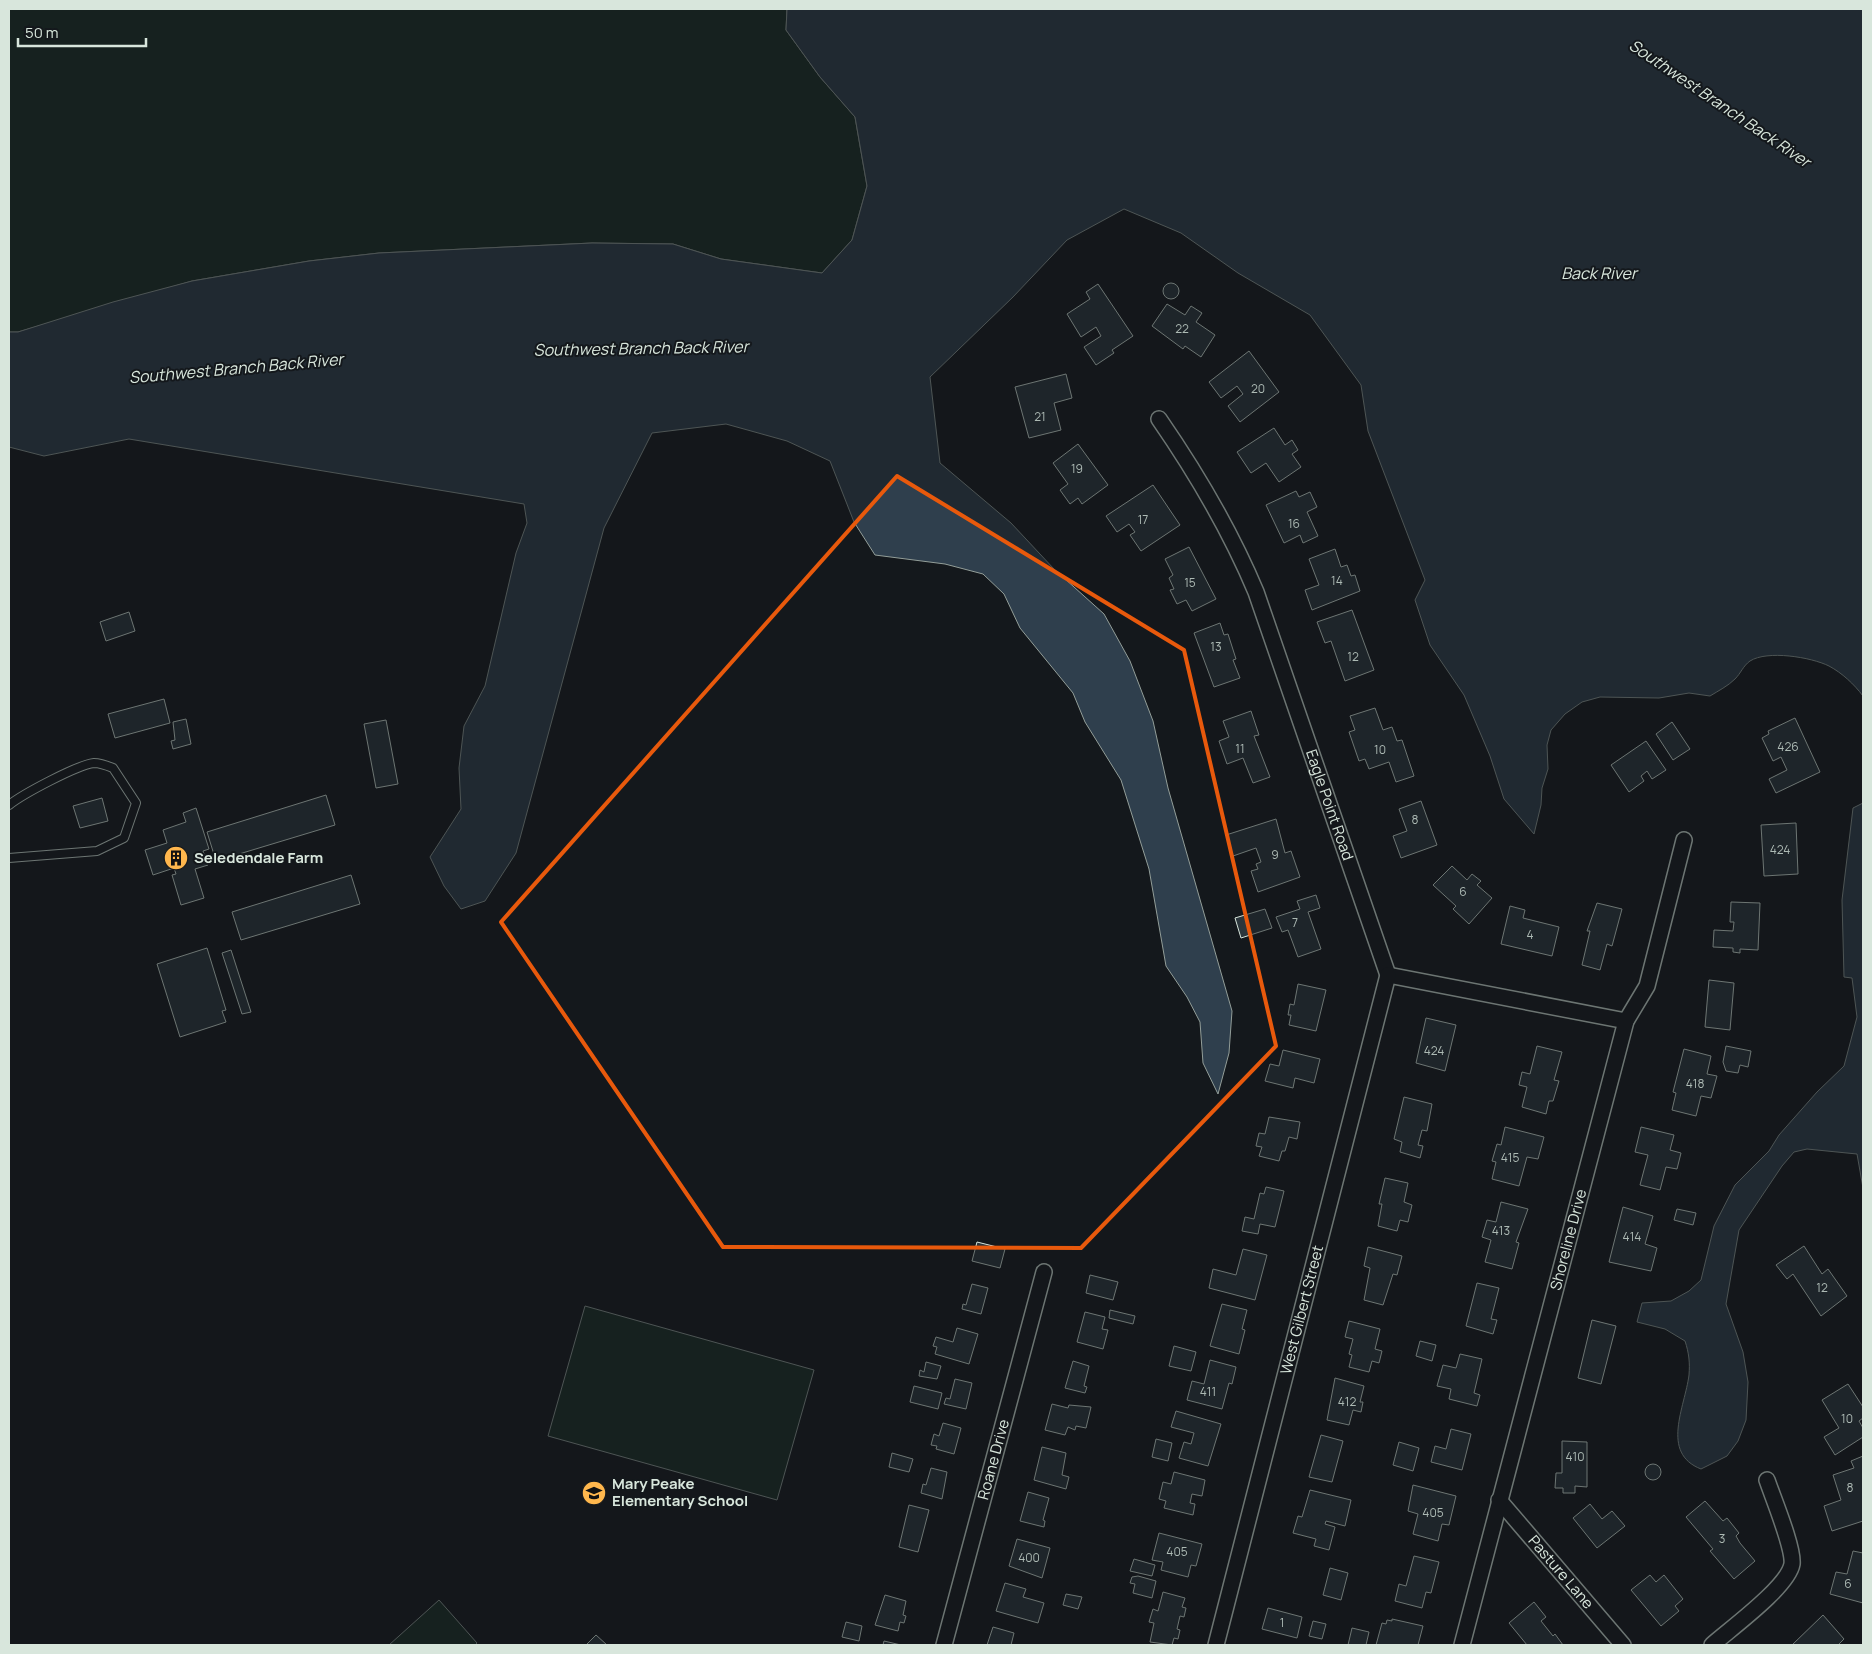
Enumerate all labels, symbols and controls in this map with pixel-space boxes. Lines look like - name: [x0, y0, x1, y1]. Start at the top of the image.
- scale bar: [18, 15, 145, 47]
- text: 50 m: [25, 22, 59, 43]
- water label: Southwest Branch Back River: [1625, 34, 1817, 173]
- water label: Back River: [1561, 262, 1639, 284]
- house number: 22: [1175, 320, 1189, 337]
- water label: Southwest Branch Back River: [533, 335, 751, 361]
- water label: Southwest Branch Back River: [128, 347, 346, 388]
- house number: 20: [1251, 380, 1265, 397]
- house number: 21: [1034, 408, 1046, 425]
- house number: 19: [1071, 460, 1083, 477]
- house number: 17: [1138, 511, 1148, 528]
- house number: 16: [1288, 515, 1300, 532]
- house number: 14: [1331, 572, 1343, 589]
- house number: 15: [1184, 574, 1196, 591]
- house number: 13: [1210, 638, 1222, 655]
- house number: 12: [1347, 648, 1359, 665]
- house number: 426: [1777, 738, 1799, 755]
- house number: 11: [1235, 740, 1245, 757]
- house number: 10: [1374, 741, 1386, 758]
- street label: Eagle Point Road: [1301, 747, 1359, 863]
- house number: 8: [1412, 811, 1419, 828]
- house number: 424: [1770, 841, 1790, 858]
- building icon: Seledendale Farm: [163, 845, 189, 871]
- house number: 9: [1271, 846, 1279, 863]
- place label: Seledendale Farm: [194, 847, 323, 868]
- house number: 6: [1459, 883, 1467, 900]
- house number: 7: [1292, 914, 1298, 931]
- house number: 4: [1526, 926, 1534, 943]
- house number: 424: [1424, 1042, 1444, 1059]
- house number: 418: [1686, 1075, 1704, 1092]
- house number: 415: [1501, 1149, 1519, 1166]
- street label: Shoreline Drive: [1545, 1187, 1591, 1293]
- house number: 413: [1492, 1222, 1510, 1239]
- house number: 414: [1623, 1228, 1641, 1245]
- street label: West Gilbert Street: [1275, 1243, 1328, 1377]
- house number: 12: [1816, 1279, 1828, 1296]
- house number: 411: [1200, 1383, 1216, 1400]
- house number: 412: [1338, 1393, 1356, 1410]
- house number: 10: [1841, 1410, 1853, 1427]
- street label: Roane Drive: [972, 1417, 1014, 1502]
- house number: 410: [1565, 1448, 1585, 1465]
- place label: Mary Peake Elementary School: [612, 1473, 748, 1511]
- house number: 8: [1847, 1479, 1854, 1496]
- school or university icon: Mary Peake Elementary School: [581, 1480, 607, 1506]
- house number: 405: [1422, 1504, 1444, 1521]
- house number: 3: [1719, 1530, 1725, 1547]
- street label: Pasture Lane: [1524, 1531, 1599, 1613]
- house number: 405: [1166, 1543, 1188, 1560]
- house number: 400: [1018, 1549, 1040, 1566]
- house number: 6: [1844, 1575, 1852, 1592]
- house number: 1: [1280, 1614, 1284, 1631]

